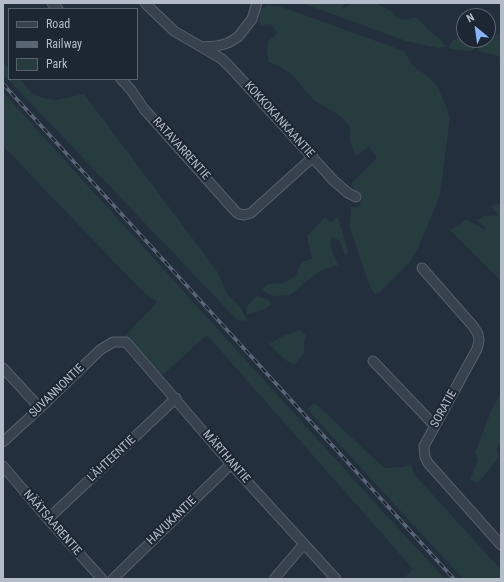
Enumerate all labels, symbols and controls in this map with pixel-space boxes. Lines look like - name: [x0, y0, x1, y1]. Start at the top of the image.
- legend: [8, 8, 138, 80]
- north arrow: [456, 8, 496, 48]
- text: N: [464, 11, 477, 25]
- text: Road: [46, 17, 70, 31]
- text: Railway: [46, 37, 82, 51]
- text: Park: [46, 57, 67, 71]
- street label: KOKKOKANKAANTIE: [241, 79, 317, 161]
- street label: RATAVARRENTIE: [149, 115, 213, 183]
- street label: SUVANNONTIE: [27, 361, 87, 421]
- street label: SORATIE: [428, 388, 460, 430]
- street label: MÄRTHANTIE: [199, 428, 253, 486]
- street label: LÄHTEENTIE: [85, 433, 139, 485]
- street label: NÄÄTSAARENTIE: [20, 487, 84, 559]
- street label: HAVUKANTIE: [144, 494, 200, 548]

